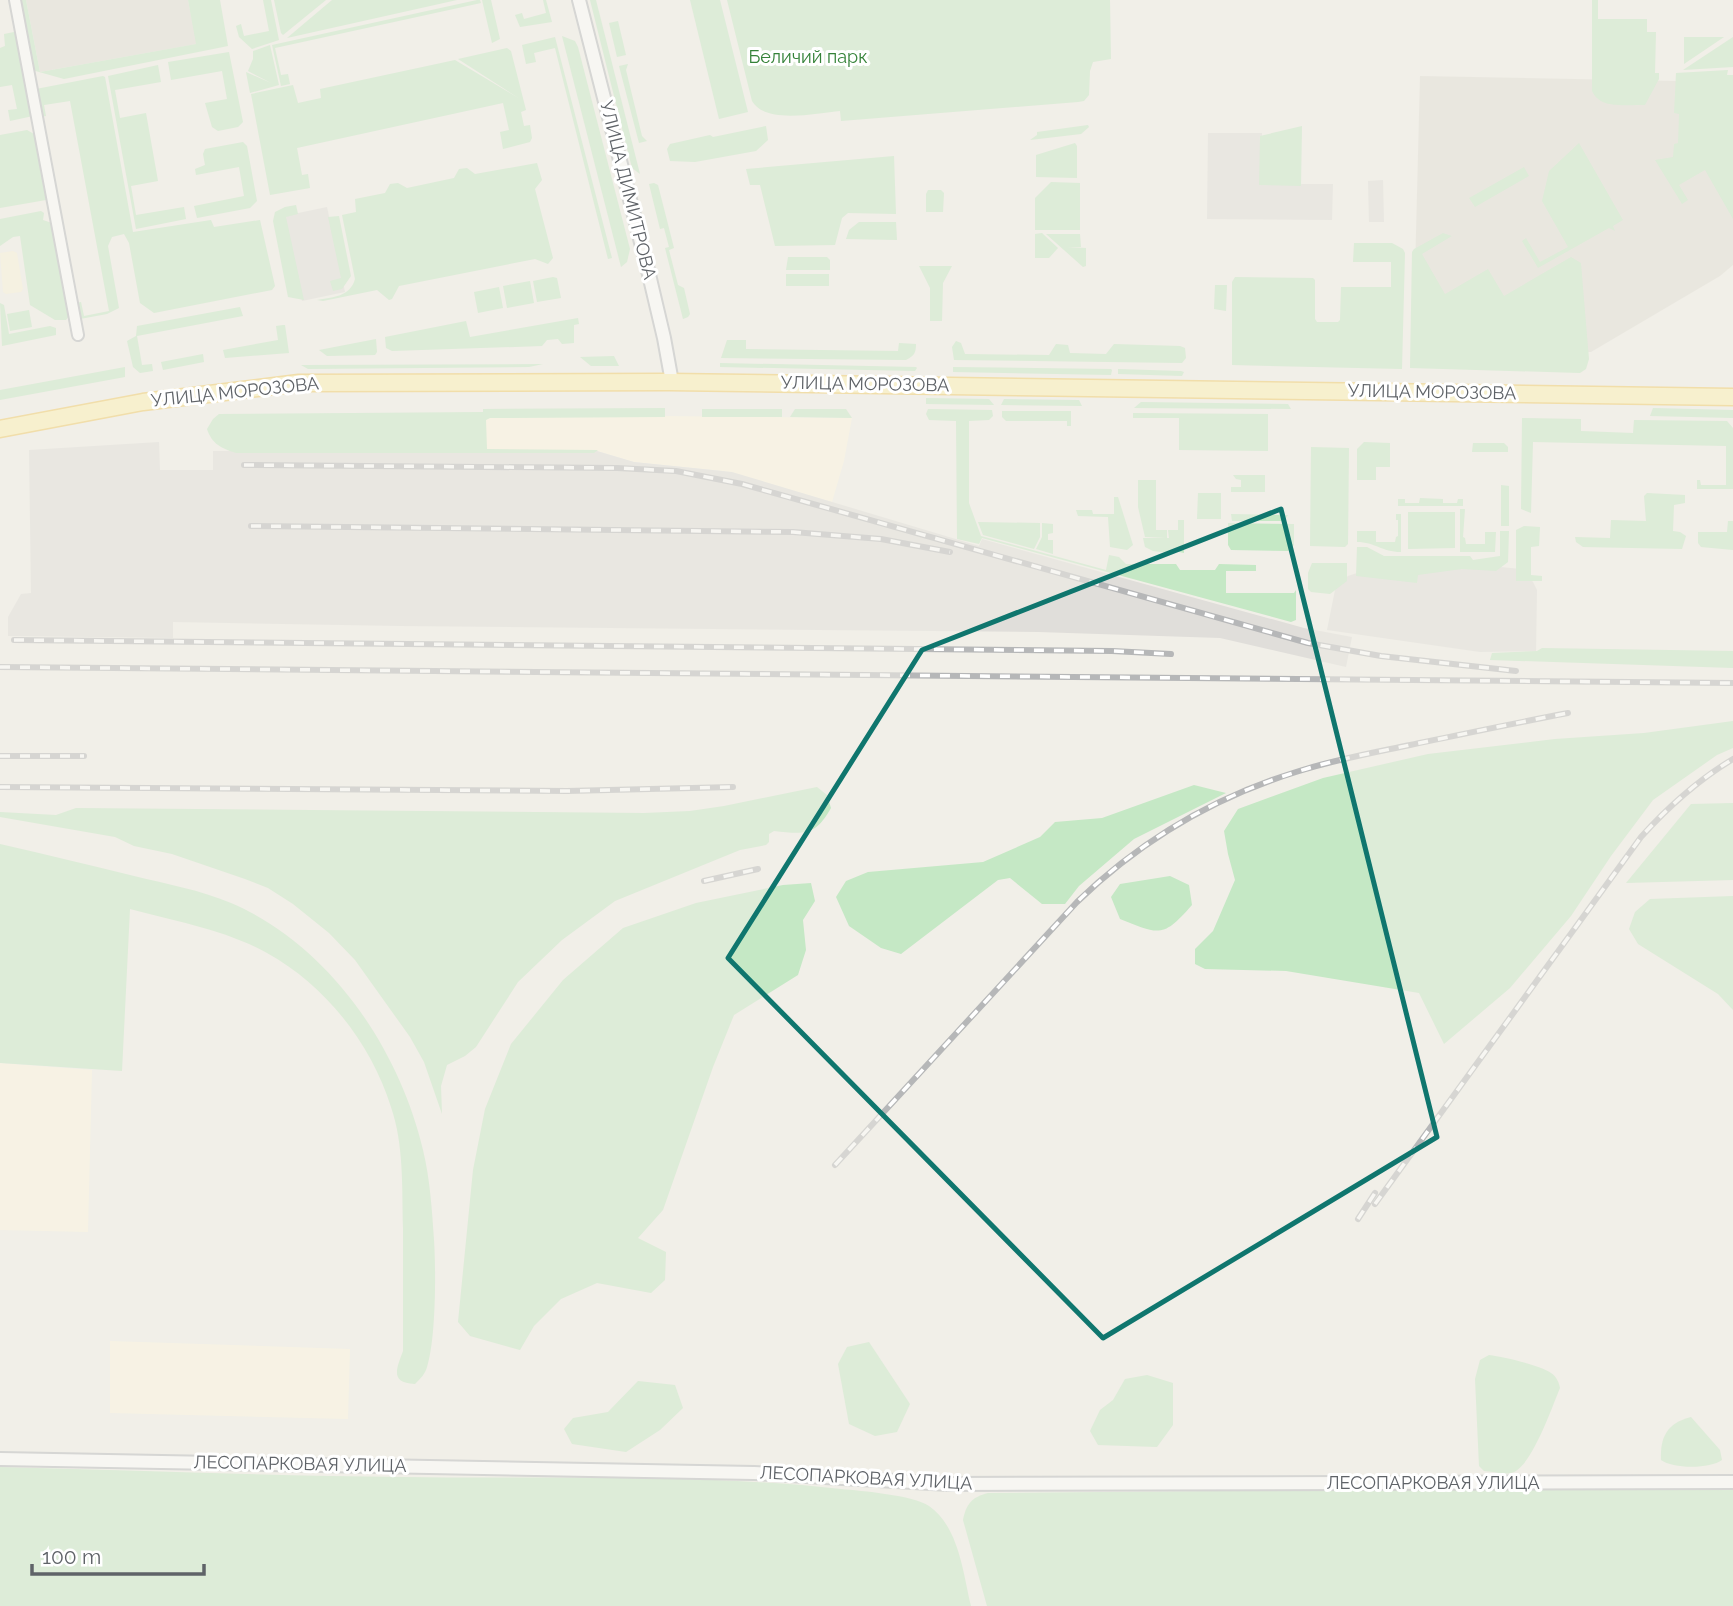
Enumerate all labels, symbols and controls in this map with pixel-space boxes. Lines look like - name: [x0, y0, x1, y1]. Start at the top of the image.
- park label: Беличий парк: [749, 46, 868, 67]
- street label: УЛИЦА ДИМИТРОВА: [596, 98, 661, 281]
- street label: УЛИЦА МОРОЗОВА: [150, 372, 320, 411]
- street label: УЛИЦА МОРОЗОВА: [781, 372, 949, 395]
- street label: УЛИЦА МОРОЗОВА: [1348, 380, 1516, 403]
- street label: ЛЕСОПАРКОВАЯ УЛИЦА: [193, 1451, 407, 1476]
- street label: ЛЕСОПАРКОВАЯ УЛИЦА: [759, 1461, 973, 1494]
- street label: ЛЕСОПАРКОВАЯ УЛИЦА: [1326, 1472, 1540, 1493]
- scale bar: [32, 1532, 203, 1576]
- text: 100 m: [42, 1544, 101, 1569]

